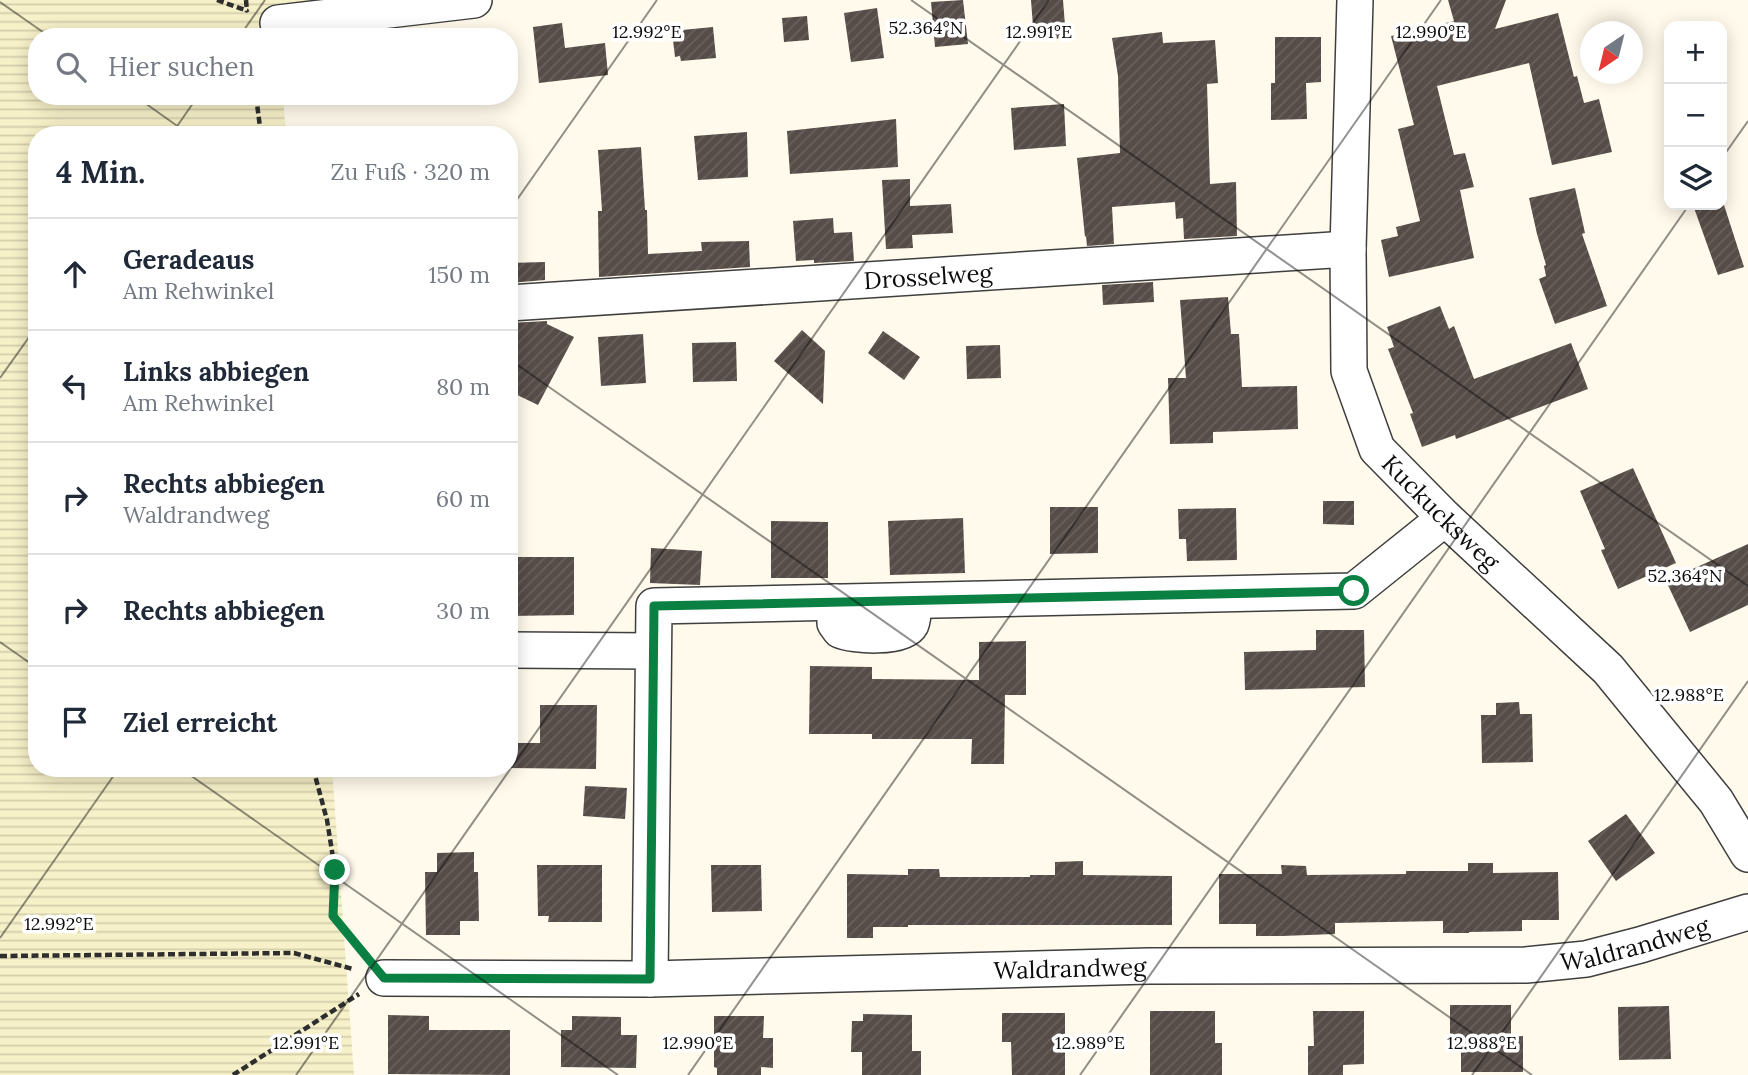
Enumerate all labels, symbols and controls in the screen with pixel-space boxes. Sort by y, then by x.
text: 52.364°N [889,16,963,39]
text: 12.992°E [612,20,682,43]
text: 12.991°E [1006,20,1072,43]
text: 12.990°E [1395,20,1467,43]
north arrow [1580,21,1643,84]
map controls [1664,21,1727,210]
button: + [1664,21,1727,84]
search box [28,28,518,105]
icon: search [52,48,90,86]
text: Hier suchen [108,50,254,83]
button: − [1664,84,1727,147]
button: layers [1664,147,1727,210]
text: 4 Min. [56,153,145,191]
text: Zu Fuß · 320 m [331,157,490,186]
text: Geradeaus [123,243,254,276]
icon: ahead [56,255,94,293]
street label: Drosselweg [863,256,994,296]
text: 150 m [428,260,490,289]
text: Am Rehwinkel [123,276,274,305]
text: Links abbiegen [123,355,309,388]
icon: left [56,367,94,405]
text: 80 m [436,372,490,401]
text: Am Rehwinkel [123,388,274,417]
street label: Kuckucksweg [1376,448,1507,577]
text: Rechts abbiegen [123,467,325,500]
icon: right [56,479,94,517]
text: 60 m [436,484,490,513]
text: Waldrandweg [123,500,269,529]
text: 52.364°N [1648,564,1722,587]
route start [1338,575,1369,606]
icon: right [56,591,94,629]
text: Rechts abbiegen [123,594,325,627]
text: 30 m [436,596,490,625]
text: 12.988°E [1654,683,1724,706]
icon: arrive [56,703,94,741]
text: Ziel erreicht [123,706,277,739]
route end [319,854,350,885]
street label: Waldrandweg [1559,909,1713,977]
text: 12.992°E [24,912,94,935]
street label: Waldrandweg [993,951,1147,986]
text: 12.991°E [273,1031,339,1054]
text: 12.990°E [662,1031,734,1054]
text: 12.989°E [1055,1031,1125,1054]
text: 12.988°E [1447,1031,1517,1054]

